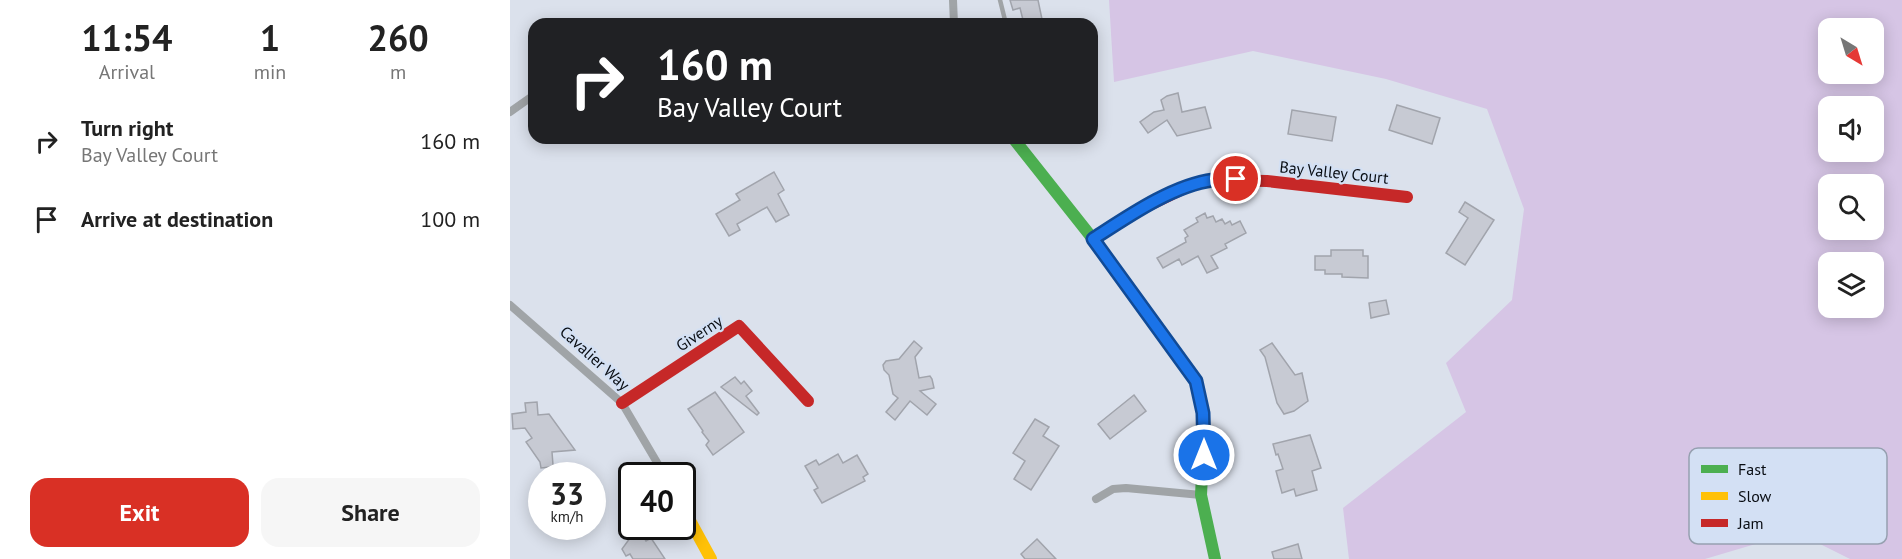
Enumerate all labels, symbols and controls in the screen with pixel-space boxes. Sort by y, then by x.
text: 11:54 [81,14,173,61]
text: 1 [260,14,280,61]
text: 260 [368,14,429,61]
north arrow [1818,18,1884,84]
map controls [1818,18,1884,318]
text: 160 m [657,37,773,92]
icon: right [558,42,636,120]
text: Arrival [99,59,155,85]
text: min [254,59,286,85]
text: m [390,59,406,85]
text: Bay Valley Court [657,90,842,124]
button: sound [1818,96,1884,162]
text: Turn right [81,114,173,142]
icon: right [30,125,63,158]
text: 160 m [420,127,480,155]
text: Bay Valley Court [81,142,218,168]
pin [1210,153,1261,204]
street label: Bay Valley Court [1278,156,1390,188]
icon: arrive [1219,162,1252,195]
button: search [1818,174,1884,240]
icon: arrive [30,203,63,236]
text: Arrive at destination [81,205,273,233]
text: 100 m [420,205,480,233]
button: layers [1818,252,1884,318]
street label: Giverny [672,310,726,355]
street label: Cavalier Way [556,321,634,395]
position arrow [1172,423,1236,487]
legend [1689,448,1887,544]
text: Fast [1738,459,1767,479]
speed limit sign: 40 [618,462,696,540]
text: 33 [550,474,584,513]
button: Exit [30,478,249,547]
button: Share [261,478,480,547]
text: Slow [1738,486,1772,506]
text: km/h [551,507,583,526]
text: Jam [1737,513,1764,533]

